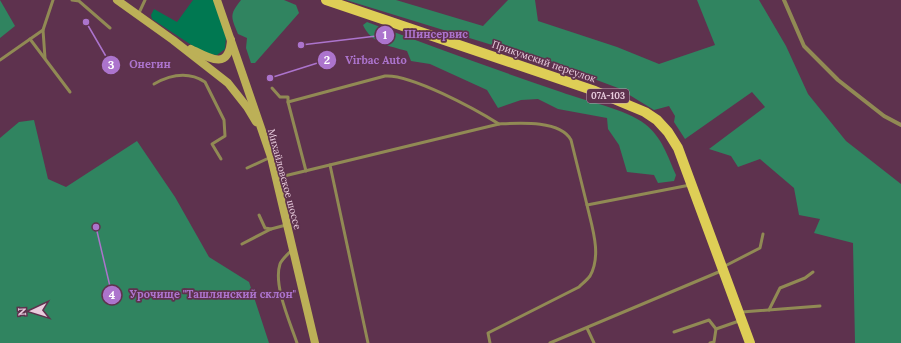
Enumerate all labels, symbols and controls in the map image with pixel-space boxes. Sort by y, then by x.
callout: Шинсервис [375,23,476,46]
text: 1 [383,27,388,42]
text: Шинсервис [404,27,468,41]
street label: Прикумский переулок [490,38,598,86]
callout: Virbac Auto [317,49,415,72]
text: 2 [324,52,330,67]
callout: Онегин [101,53,179,76]
text: Virbac Auto [345,53,407,67]
text: 3 [108,57,115,72]
text: Онегин [129,57,171,71]
road number: 07А-103 [587,89,629,103]
street label: Михайловское шоссе [265,127,304,231]
callout: Урочище "Ташлянский склон" [102,283,304,306]
text: 4 [109,287,116,302]
text: Урочище "Ташлянский склон" [130,287,297,301]
north arrow [12,291,52,331]
text: N [15,306,29,316]

